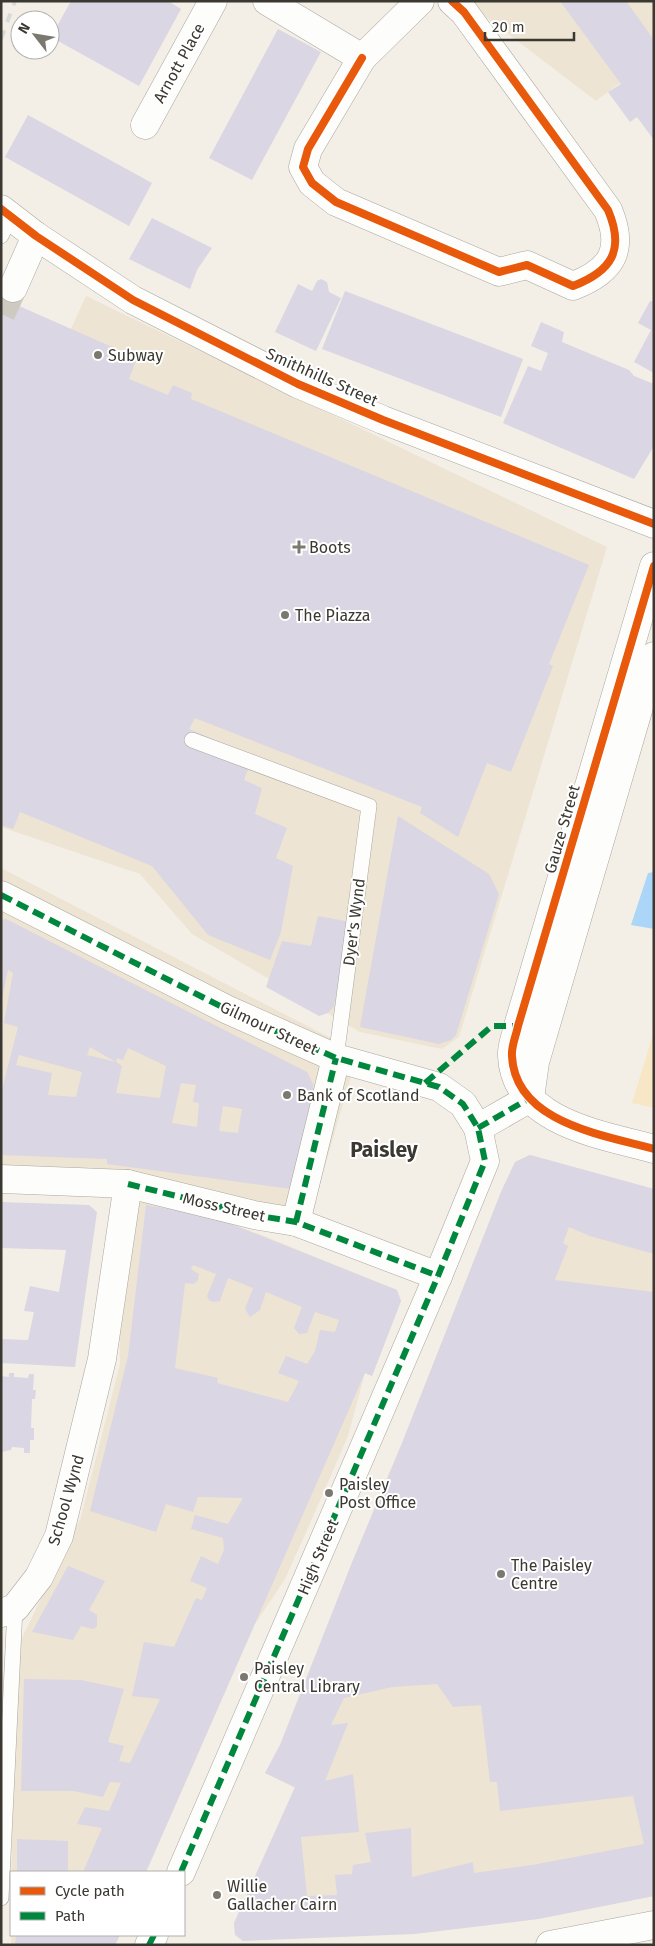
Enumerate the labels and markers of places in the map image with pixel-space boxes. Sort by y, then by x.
place label: Subway [108,346,163,365]
marker: Subway [92,349,104,361]
place label: Boots [309,538,351,557]
marker: Boots [293,541,305,553]
place label: The Piazza [295,606,371,625]
marker: The Piazza [279,609,291,621]
place label: Bank of Scotland [297,1086,419,1105]
marker: Bank of Scotland [281,1089,293,1101]
place label: Paisley Post Office [339,1475,416,1512]
marker: Paisley Post Office [323,1487,335,1499]
place label: The Paisley Centre [511,1556,592,1593]
marker: The Paisley Centre [495,1568,507,1580]
place label: Paisley Central Library [254,1659,360,1696]
marker: Paisley Central Library [238,1671,250,1683]
place label: Willie Gallacher Cairn [227,1877,337,1914]
marker: Willie Gallacher Cairn [211,1889,223,1901]

